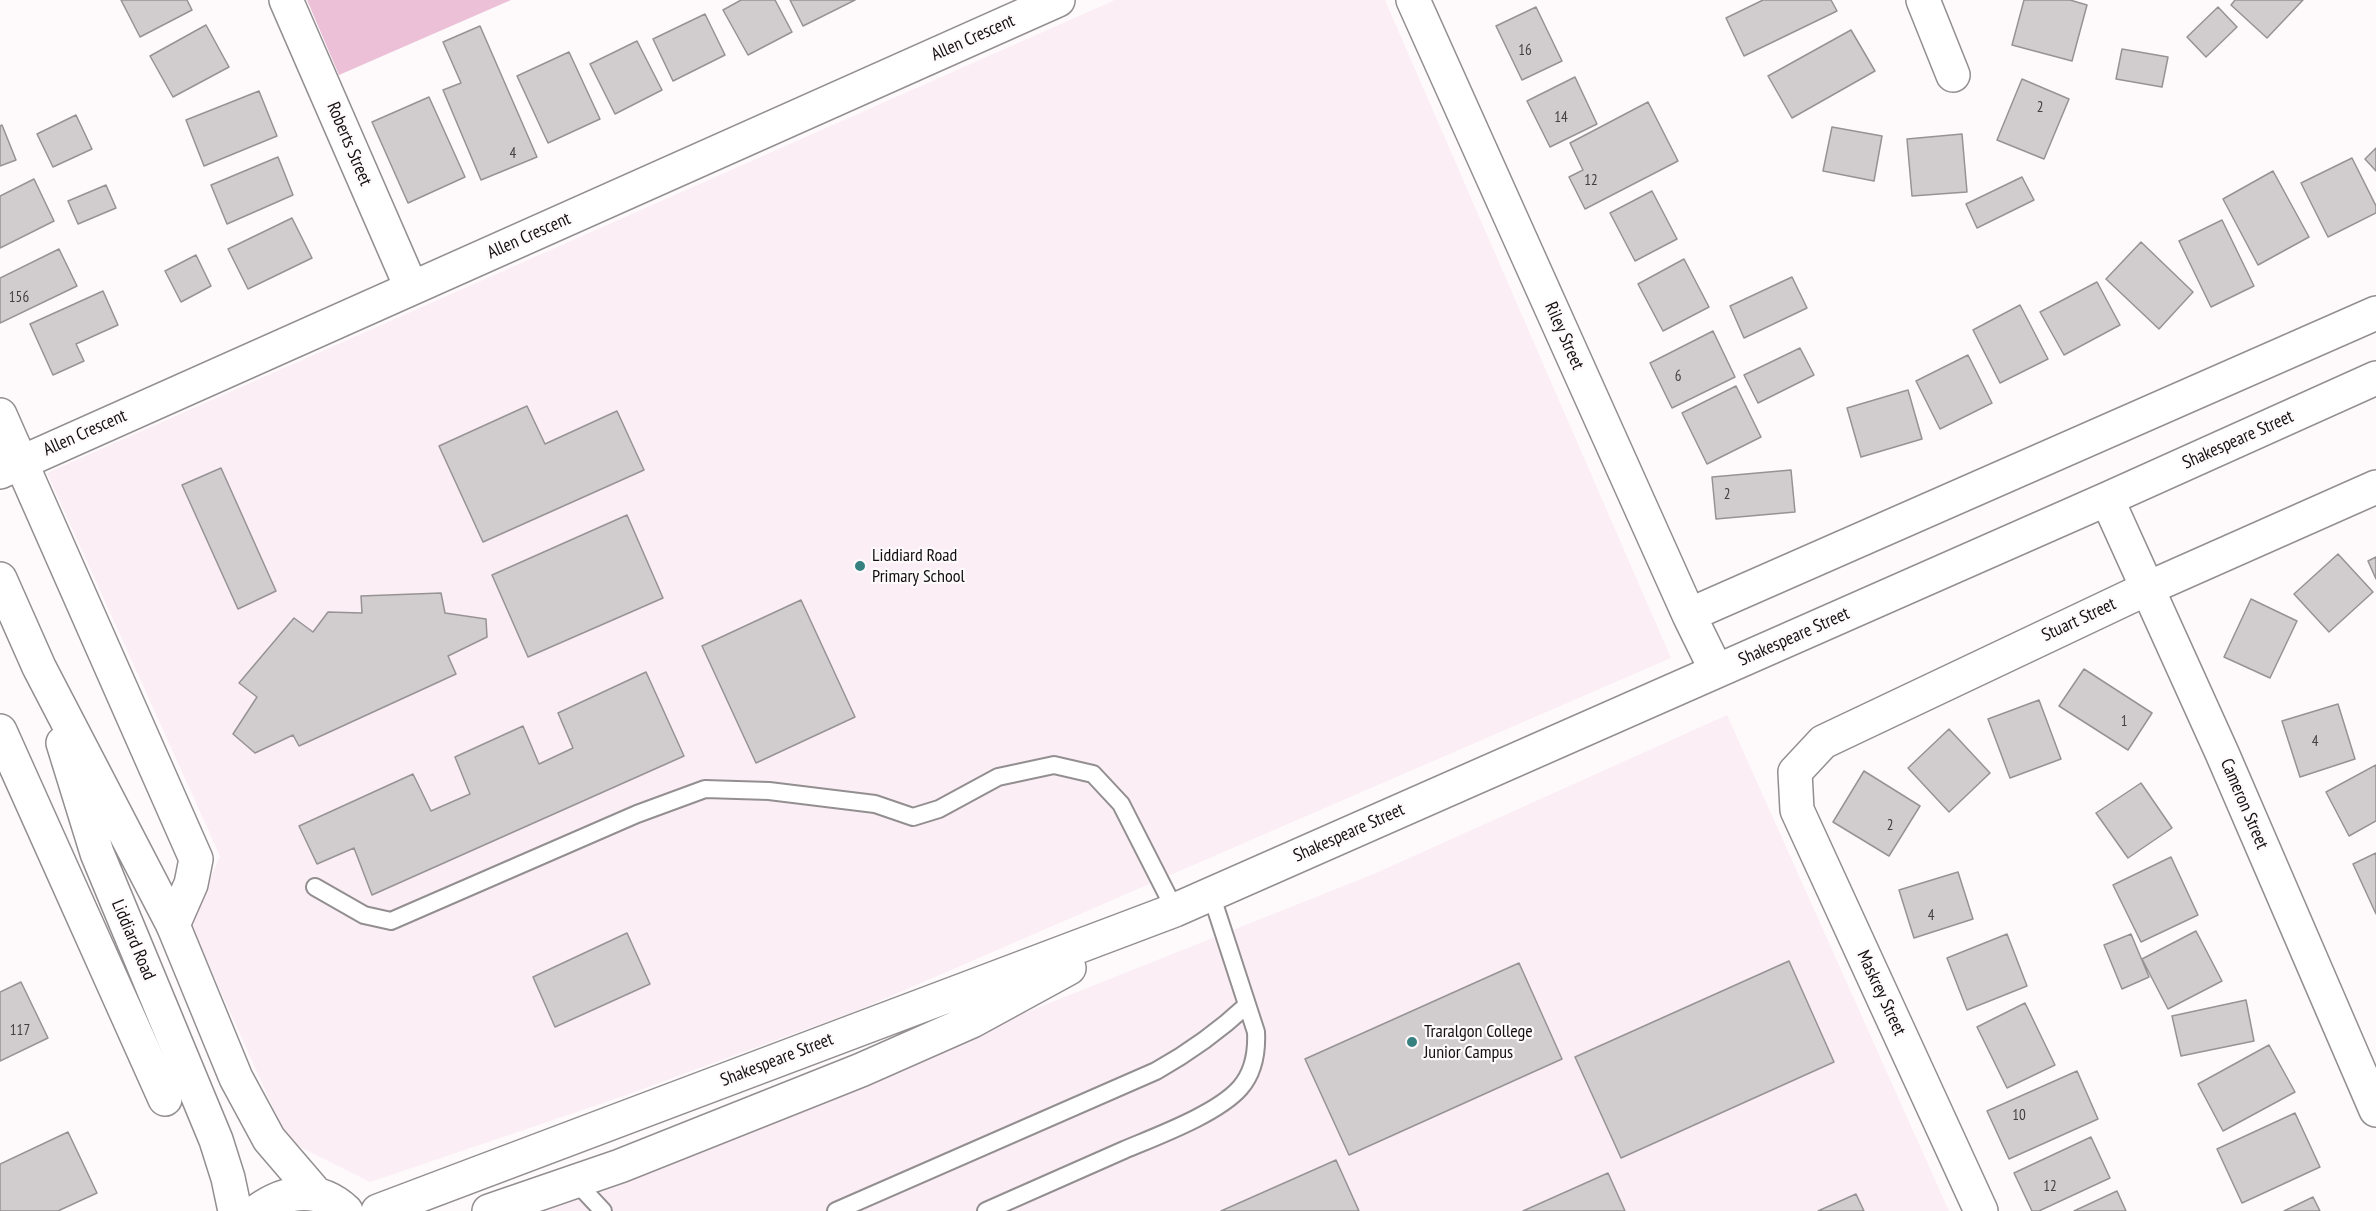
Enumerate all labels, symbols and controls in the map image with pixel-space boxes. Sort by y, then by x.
street label: Allen Crescent [928,10,1018,66]
house number: 16 [1518,42,1532,60]
street label: Roberts Street [322,99,376,189]
house number: 2 [2037,99,2043,117]
house number: 14 [1554,109,1568,127]
house number: 4 [510,145,516,163]
house number: 12 [1584,172,1598,190]
street label: Allen Crescent [484,208,574,264]
house number: 156 [9,289,29,307]
street label: Riley Street [1540,299,1588,373]
house number: 6 [1675,368,1681,386]
street label: Allen Crescent [40,405,130,461]
street label: Shakespeare Street [2179,406,2297,474]
house number: 2 [1724,486,1730,504]
place label: Liddiard Road Primary School [872,545,965,588]
marker: Liddiard Road Primary School [853,559,867,573]
street label: Stuart Street [2039,594,2119,646]
street label: Shakespeare Street [1735,603,1853,671]
house number: 1 [2121,713,2127,731]
house number: 4 [2312,733,2318,751]
street label: Cameron Street [2215,756,2273,852]
street label: Shakespeare Street [1290,799,1408,867]
house number: 2 [1887,817,1893,835]
street label: Liddiard Road [106,897,160,983]
house number: 4 [1928,907,1934,925]
street label: Maskrey Street [1852,947,1910,1039]
place label: Traralgon College Junior Campus [1424,1021,1533,1064]
house number: 117 [10,1022,30,1040]
street label: Shakespeare Street [718,1029,836,1091]
marker: Traralgon College Junior Campus [1405,1035,1419,1049]
house number: 10 [2012,1107,2026,1125]
house number: 12 [2043,1178,2057,1196]

